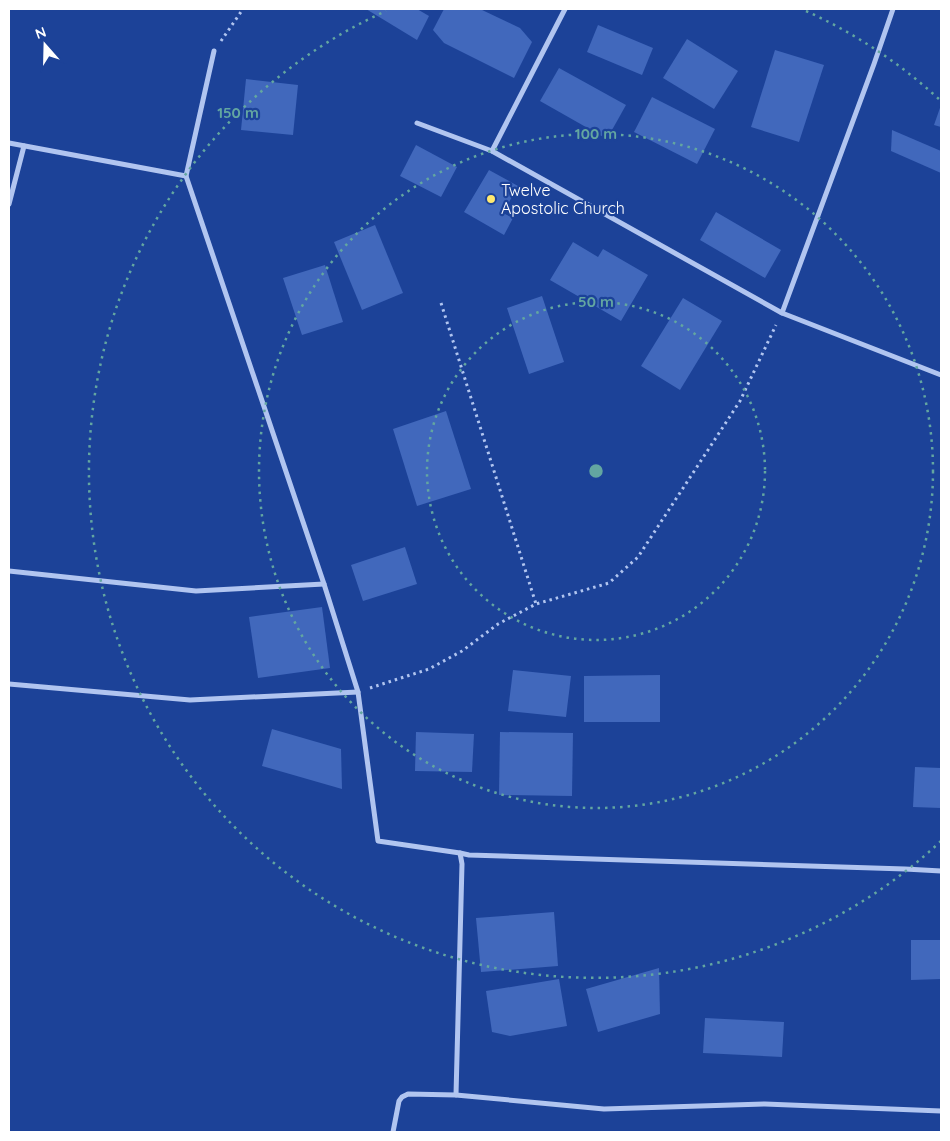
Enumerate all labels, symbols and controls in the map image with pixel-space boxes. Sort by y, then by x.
north arrow [20,20,70,70]
text: N [33,23,48,43]
text: 150 m [217,103,259,122]
text: 100 m [575,124,617,143]
place label: Twelve Apostolic Church [501,180,625,218]
marker: Twelve Apostolic Church [485,193,497,205]
text: 50 m [578,292,614,311]
centre of rings [587,462,605,480]

